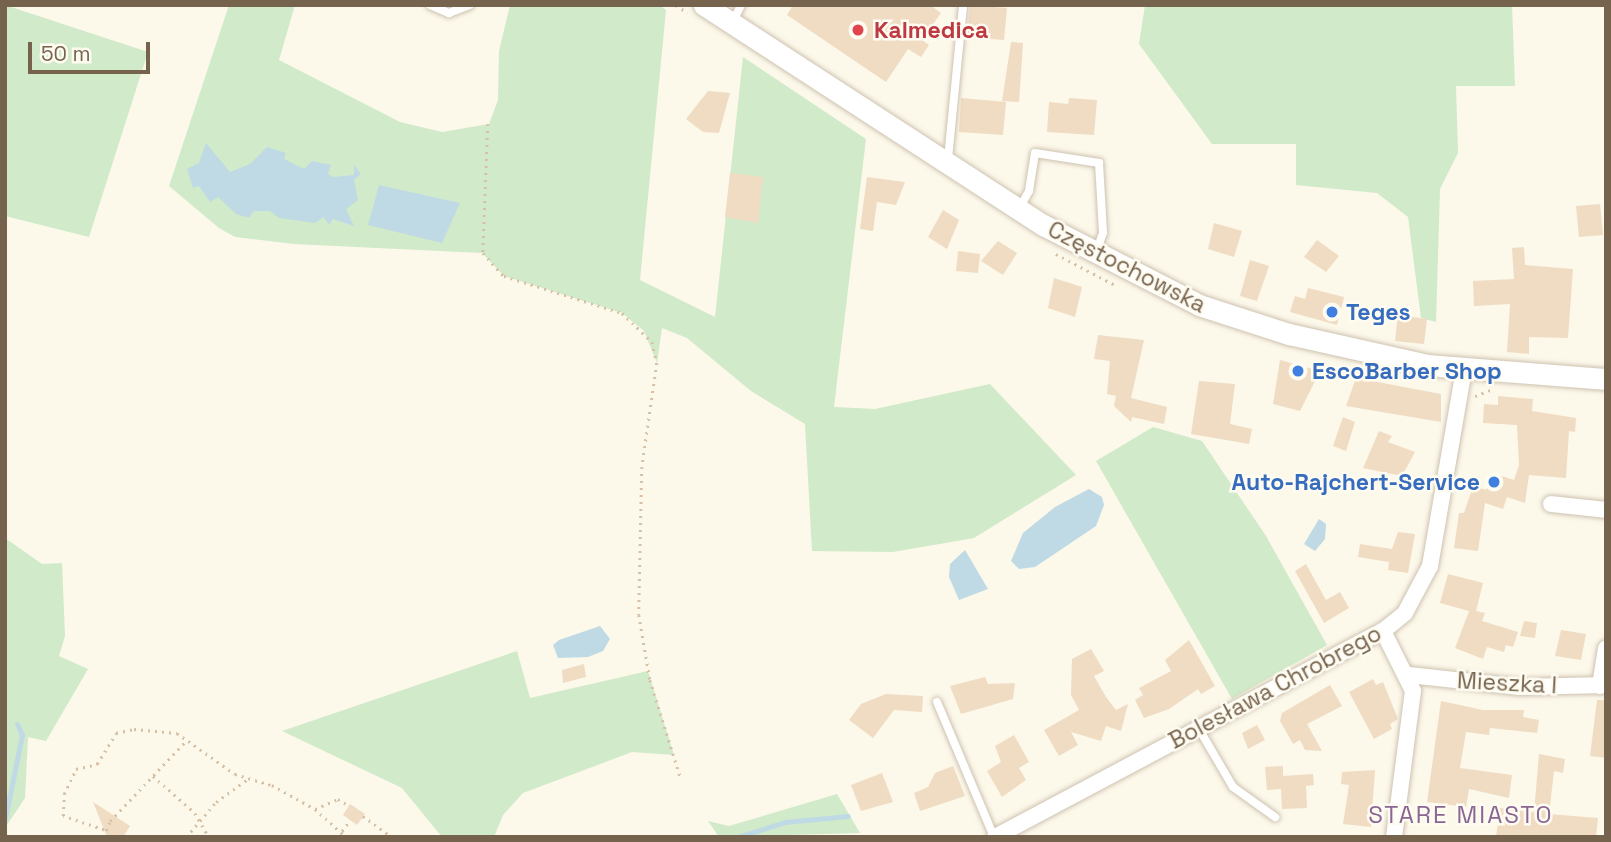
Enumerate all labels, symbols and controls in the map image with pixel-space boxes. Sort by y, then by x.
place label: Kalmedica [874,16,988,44]
marker: Kalmedica [848,20,868,40]
scale bar [32,28,154,72]
text: 50 m [41,40,91,67]
street label: Częstochowska [1043,215,1211,319]
place label: Teges [1346,298,1411,326]
marker: Teges [1324,304,1340,320]
place label: EscoBarber Shop [1312,357,1502,385]
marker: EscoBarber Shop [1290,363,1306,379]
place label: Auto-Rajchert-Service [1231,468,1480,496]
marker: Auto-Rajchert-Service [1486,474,1502,490]
street label: Bolesława Chrobrego [1164,619,1386,755]
street label: Mieszka I [1456,667,1558,699]
district label: STARE MIASTO [1370,801,1552,829]

